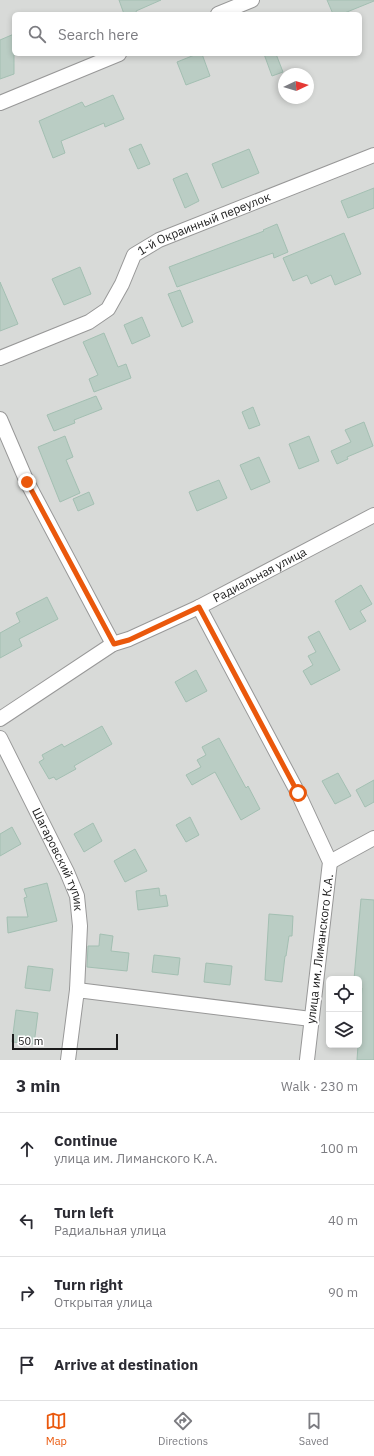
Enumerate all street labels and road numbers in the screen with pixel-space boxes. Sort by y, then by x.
street label: 1-й Окраинный переулок [134,189,273,258]
street label: Радиальная улица [210,544,309,605]
street label: Шагаровский тупик [29,805,86,912]
street label: улица им. Лиманского К.А. [303,873,336,1025]

